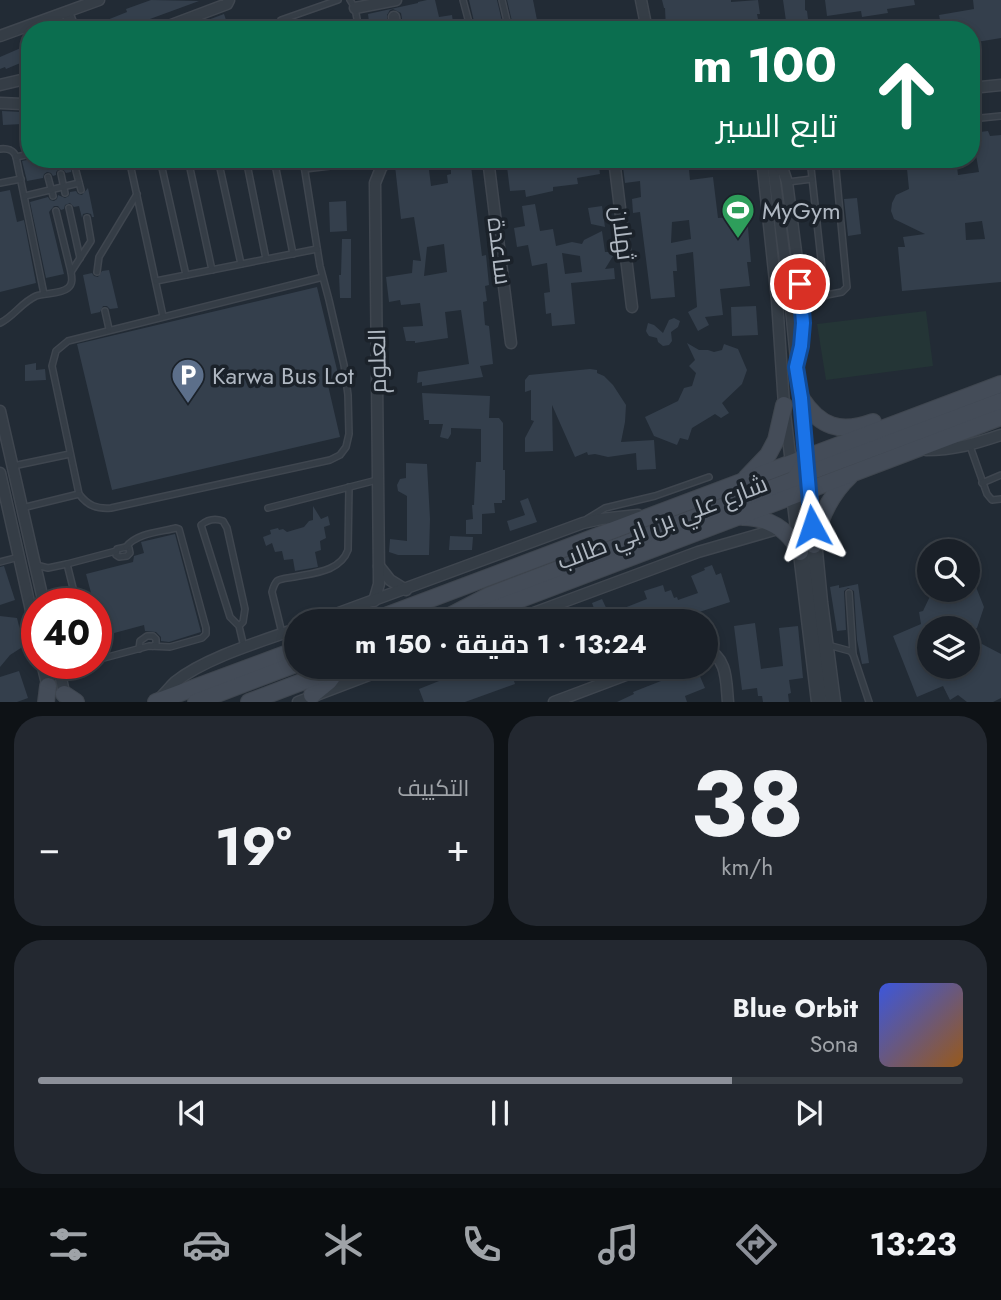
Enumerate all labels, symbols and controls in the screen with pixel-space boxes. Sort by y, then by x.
text: 100 m [692,30,837,100]
icon: ahead [861,49,952,140]
text: تابع السير [717,103,837,149]
sports icon: MyGym [719,191,757,240]
place label: MyGym [762,193,841,228]
street label: ثهلان [602,204,644,263]
street label: ساعدة [478,215,522,287]
pin [770,254,830,314]
icon: arrive [781,265,819,303]
street label: العلوم [359,328,395,394]
parking icon: Karwa Bus Lot [169,356,207,405]
place label: Karwa Bus Lot [212,358,354,393]
street label: شارع علي بن ابي طالب [552,466,773,580]
position arrow [775,489,849,563]
map controls [917,539,980,679]
button: search [917,539,980,602]
speed limit sign: 40 [21,588,112,679]
button: layers [917,616,980,679]
text: 13:24 · 1 دقيقة · 150 m [355,625,647,663]
text: 38 [690,739,804,870]
text: التكييف [397,771,470,805]
text: 19° [215,809,292,885]
text: − [38,820,60,875]
text: + [446,820,470,875]
text: km/h [721,850,773,884]
text: Blue Orbit [733,989,858,1027]
text: Sona [810,1027,858,1061]
icon: previous [173,1094,211,1132]
icon: pause [481,1094,519,1132]
icon: next [790,1094,828,1132]
icon: filters [44,1220,93,1269]
icon: car [182,1220,231,1269]
icon: climate [319,1220,368,1269]
icon: phone [457,1220,506,1269]
icon: music [594,1220,643,1269]
icon: directions [732,1220,781,1269]
text: 13:23 [869,1221,957,1267]

